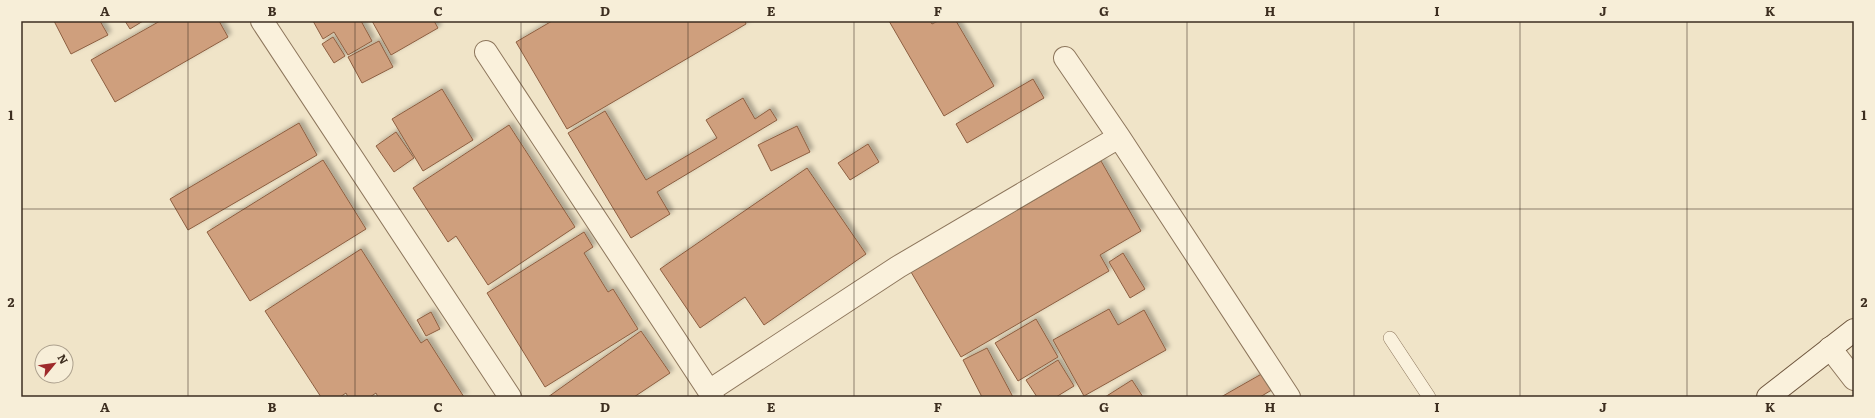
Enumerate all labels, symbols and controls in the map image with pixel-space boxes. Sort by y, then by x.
text: A [100,1,110,20]
text: B [268,1,277,20]
text: C [433,1,443,20]
text: D [600,1,610,20]
text: E [767,1,776,20]
text: F [934,1,942,20]
text: G [1099,1,1109,20]
text: H [1265,1,1276,20]
text: I [1434,1,1440,20]
text: J [1599,1,1607,20]
text: K [1765,1,1776,20]
text: 1 [8,105,14,124]
text: 1 [1861,105,1867,124]
text: 2 [8,292,15,311]
text: 2 [1861,292,1868,311]
north arrow [34,344,74,384]
text: N [54,351,73,367]
text: A [100,397,110,416]
text: B [268,397,277,416]
text: C [433,397,443,416]
text: D [600,397,610,416]
text: E [767,397,776,416]
text: F [934,397,942,416]
text: G [1099,397,1109,416]
text: H [1265,397,1276,416]
text: I [1434,397,1440,416]
text: J [1599,397,1607,416]
text: K [1765,397,1776,416]

